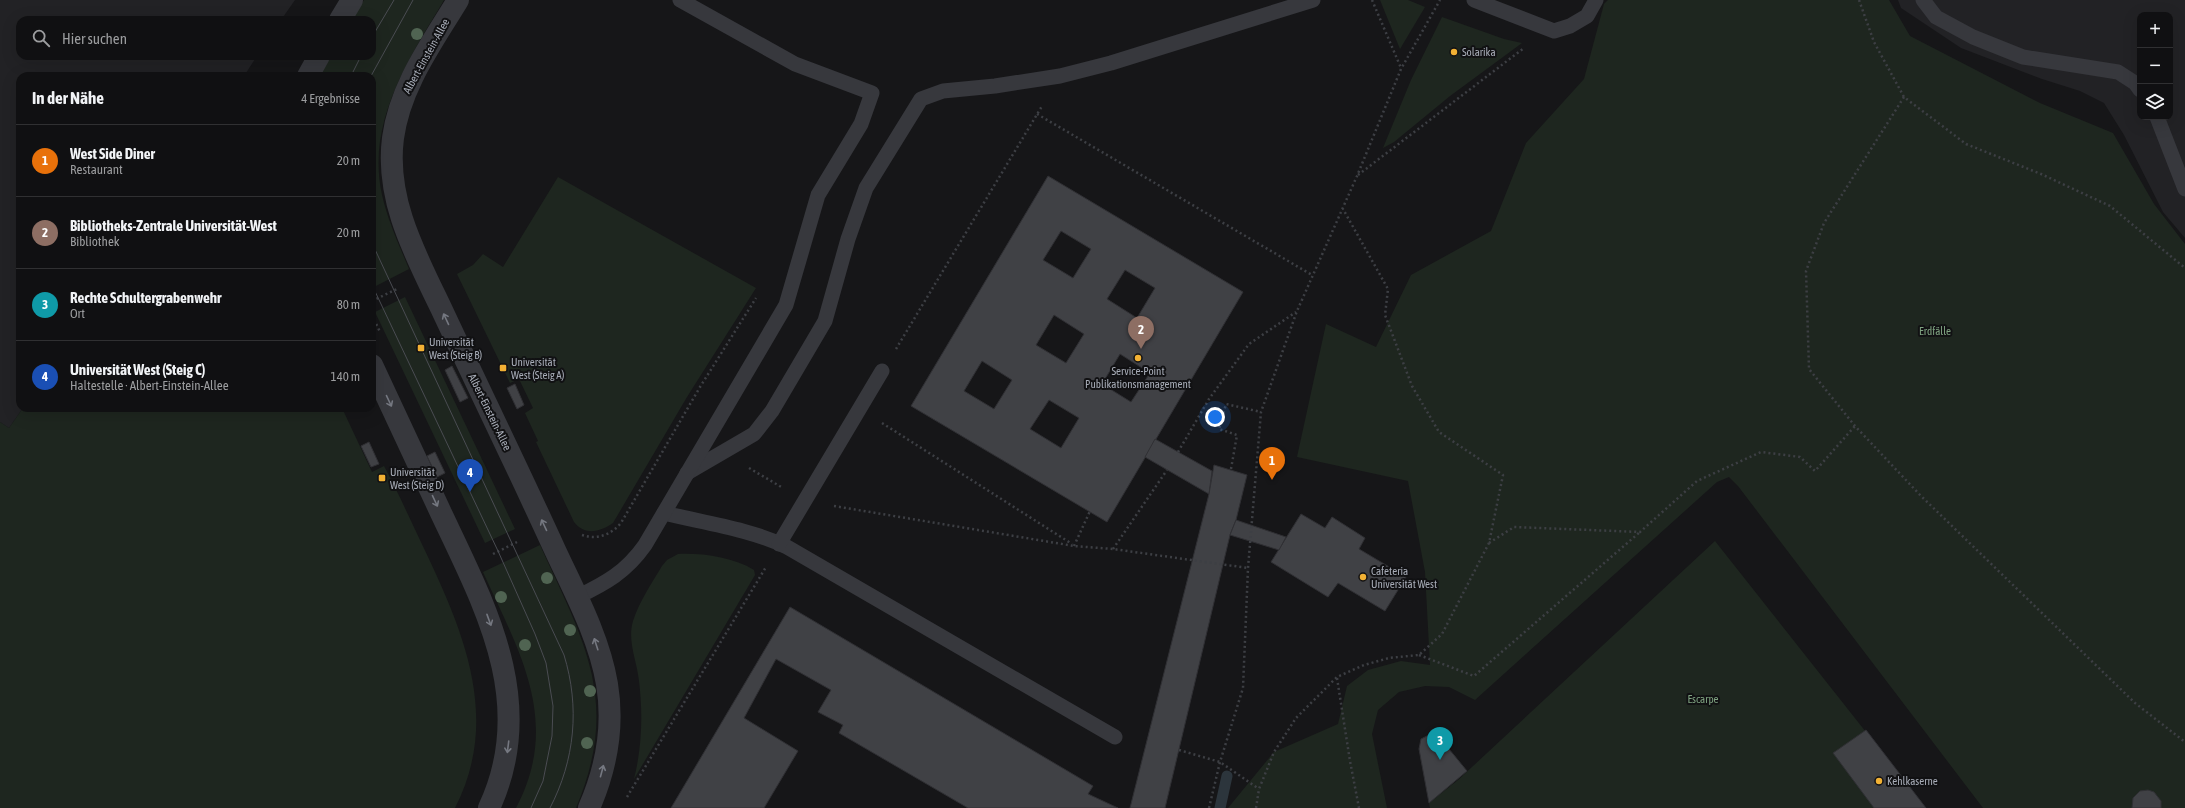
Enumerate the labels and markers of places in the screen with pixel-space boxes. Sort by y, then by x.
place label: Solarika [1462,46,1496,58]
marker: Solarika [1449,47,1459,57]
pin: 2 [1128,316,1154,349]
place label: Universität West (Steig B) [429,336,482,361]
marker: Universität West (Steig B) [416,343,426,353]
marker: Service-Point Publikationsmanagement [1133,353,1143,363]
place label: Universität West (Steig A) [511,356,565,381]
marker: Universität West (Steig A) [498,363,508,373]
place label: Service-Point Publikationsmanagement [1085,365,1191,390]
pin: 1 [1259,447,1285,480]
pin: 4 [457,459,483,492]
place label: Universität West (Steig D) [390,466,444,491]
marker: Universität West (Steig D) [377,473,387,483]
place label: Cafeteria Universität West [1371,565,1437,590]
marker: Cafeteria Universität West [1358,572,1368,582]
pin: 3 [1427,727,1453,760]
place label: Kehlkaserne [1887,775,1938,787]
marker: Kehlkaserne [1874,776,1884,786]

